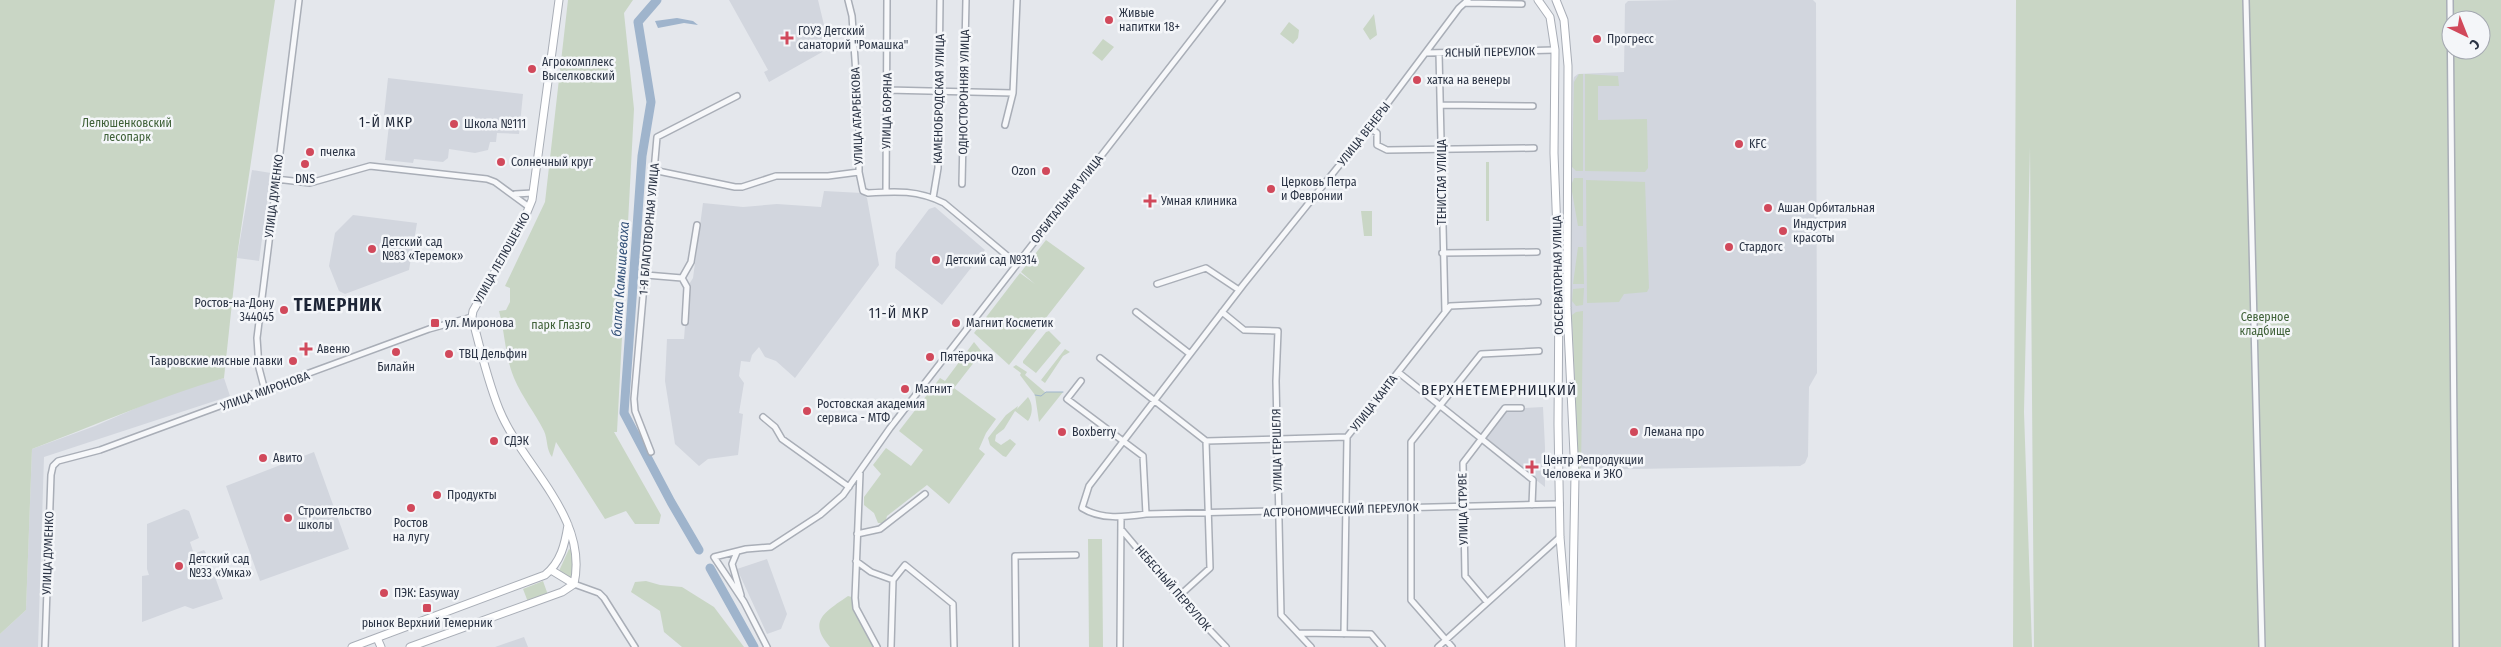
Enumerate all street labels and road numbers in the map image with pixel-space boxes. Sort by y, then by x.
street label: ОДНОСТОРОННЯЯ УЛИЦА [956,29,972,155]
street label: КАМЕНОБРОДСКАЯ УЛИЦА [931,33,947,164]
street label: ЯСНЫЙ ПЕРЕУЛОК [1445,43,1536,60]
street label: УЛИЦА АТАРБЕКОВА [848,66,866,166]
street label: УЛИЦА БОРЯНА [879,72,895,150]
street label: УЛИЦА ВЕНЕРЫ [1334,100,1393,169]
street label: ТЕНИСТАЯ УЛИЦА [1435,138,1449,225]
street label: ОРБИТАЛЬНАЯ УЛИЦА [1028,151,1106,246]
street label: УЛИЦА ДУМЕНКО [262,154,286,239]
street label: 1-Я БЛАГОТВОРНАЯ УЛИЦА [636,162,662,295]
street label: УЛИЦА ЛЕЛЮШЕНКО [471,210,533,307]
street label: ОБСЕРВАТОРНАЯ УЛИЦА [1550,214,1566,335]
street label: УЛИЦА МИРОНОВА [218,368,312,414]
street label: УЛИЦА КАНТА [1347,372,1401,435]
street label: УЛИЦА ГЕРШЕЛЯ [1269,408,1285,493]
street label: УЛИЦА СТРУВЕ [1455,473,1471,546]
street label: АСТРОНОМИЧЕСКИЙ ПЕРЕУЛОК [1263,499,1419,520]
street label: УЛИЦА ДУМЕНКО [40,511,56,596]
street label: НЕБЕСНЫЙ ПЕРЕУЛОК [1132,542,1215,634]

